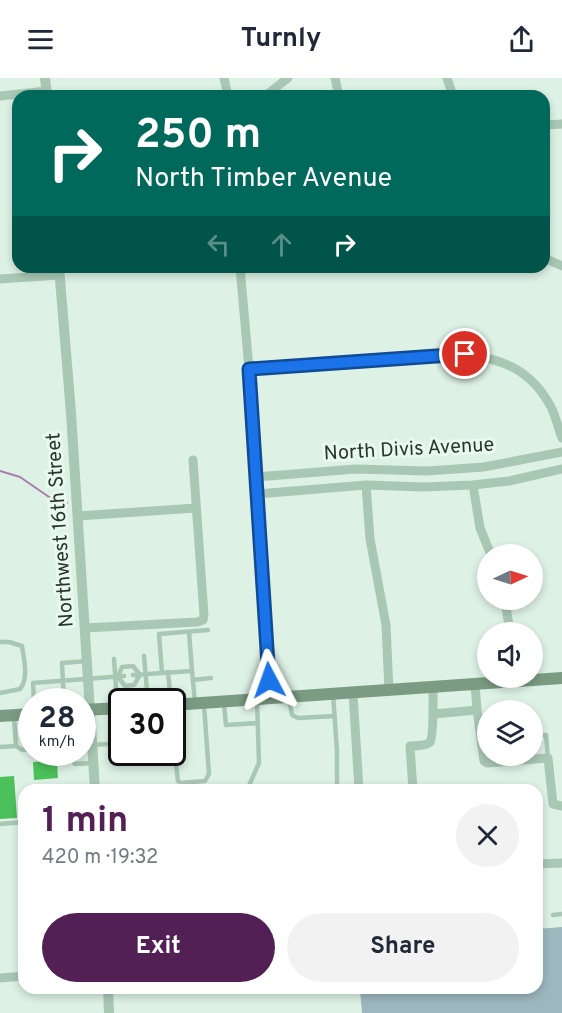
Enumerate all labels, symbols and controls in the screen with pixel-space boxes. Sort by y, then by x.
text: Turnly [241,22,321,56]
icon: menu [24,23,57,56]
icon: share [505,23,538,56]
text: 250 m [135,110,261,163]
icon: right [36,114,114,192]
text: North Timber Avenue [135,162,392,196]
icon: left [202,228,235,261]
icon: ahead [265,228,298,261]
icon: right [328,228,361,261]
pin [439,328,490,379]
icon: arrive [448,337,481,370]
street label: Northwest 16th Street [41,432,81,628]
street label: North Divis Avenue [323,433,495,467]
north arrow [477,544,543,610]
map controls [477,544,543,766]
button: sound [477,622,543,688]
position arrow [237,648,301,712]
speed limit sign: 30 [108,688,186,766]
button: layers [477,700,543,766]
text: 28 [38,701,76,738]
text: km/h [39,733,75,752]
text: 1 min [42,799,128,845]
button: close [456,804,519,867]
text: 420 m · 19:32 [42,845,158,871]
button: Exit [42,913,275,982]
button: Share [287,913,519,982]

